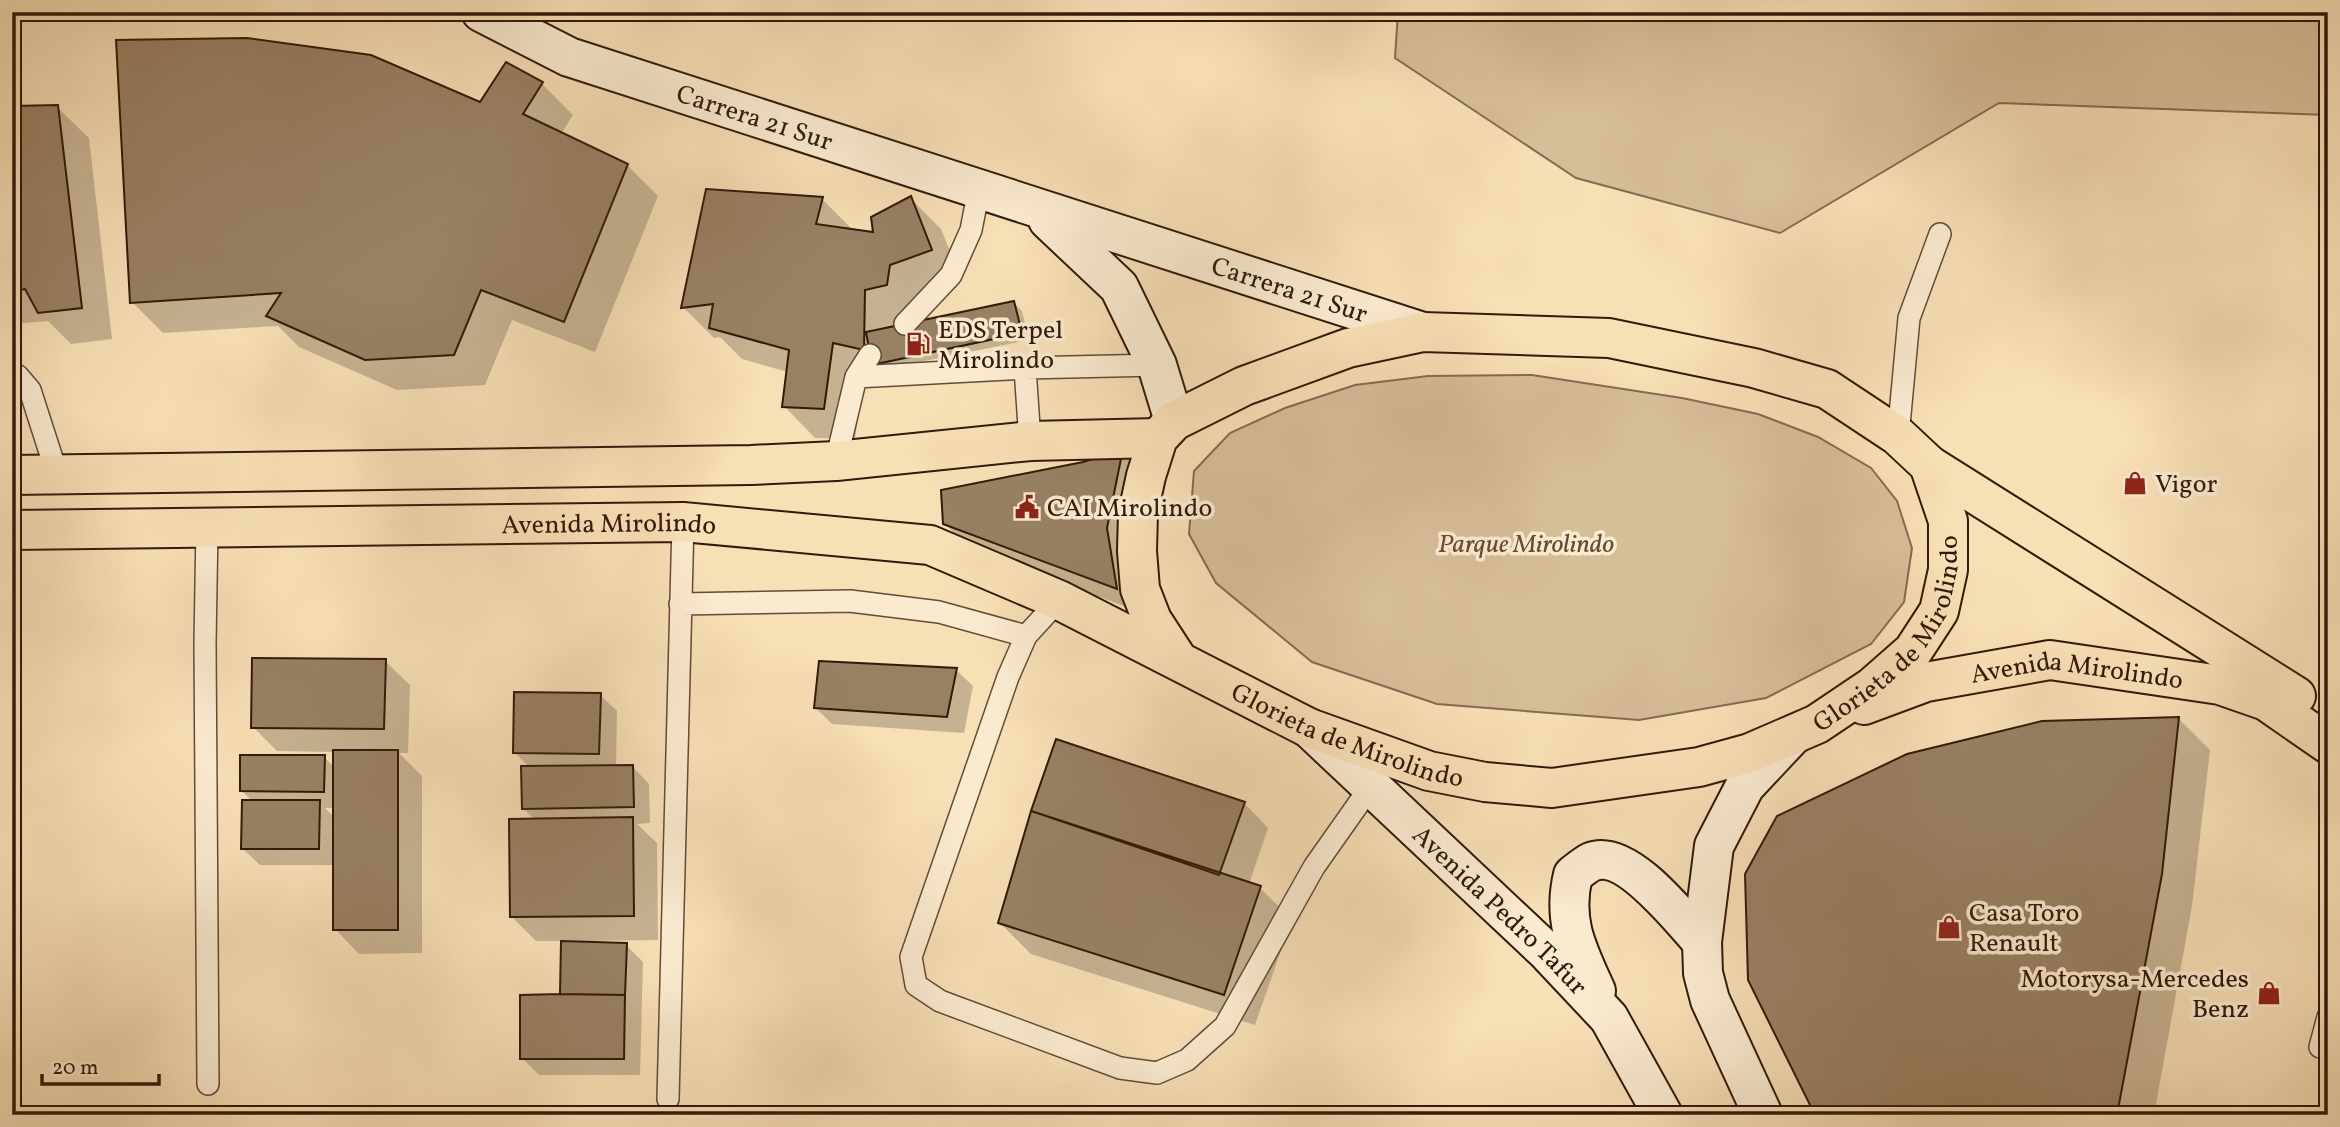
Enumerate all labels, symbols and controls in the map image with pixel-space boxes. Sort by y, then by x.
street label: Carrera 21 Sur [671,77,837,161]
street label: Carrera 21 Sur [1206,249,1372,333]
place label: EDS Terpel Mirolindo [938,313,1063,379]
fuel station icon: EDS Terpel Mirolindo [904,330,932,358]
place label: Vigor [2155,467,2217,503]
shop icon: Vigor [2121,469,2149,497]
place label: CAI Mirolindo [1047,491,1212,527]
public building icon: CAI Mirolindo [1013,493,1041,521]
street label: Avenida Mirolindo [501,506,718,545]
park label: Parque Mirolindo [1438,527,1614,563]
street label: Glorieta de Mirolindo [1806,535,1969,742]
street label: Avenida Mirolindo [1968,644,2185,699]
street label: Glorieta de Mirolindo [1224,675,1466,797]
street label: Avenida Pedro Tafur [1404,818,1595,1004]
place label: Casa Toro Renault [1969,896,2079,962]
shop icon: Casa Toro Renault [1935,913,1963,941]
place label: Motorysa-Mercedes Benz [2020,962,2249,1028]
shop icon: Motorysa-Mercedes Benz [2255,979,2283,1007]
scale bar [42,1043,159,1087]
text: 20 m [52,1054,98,1083]

